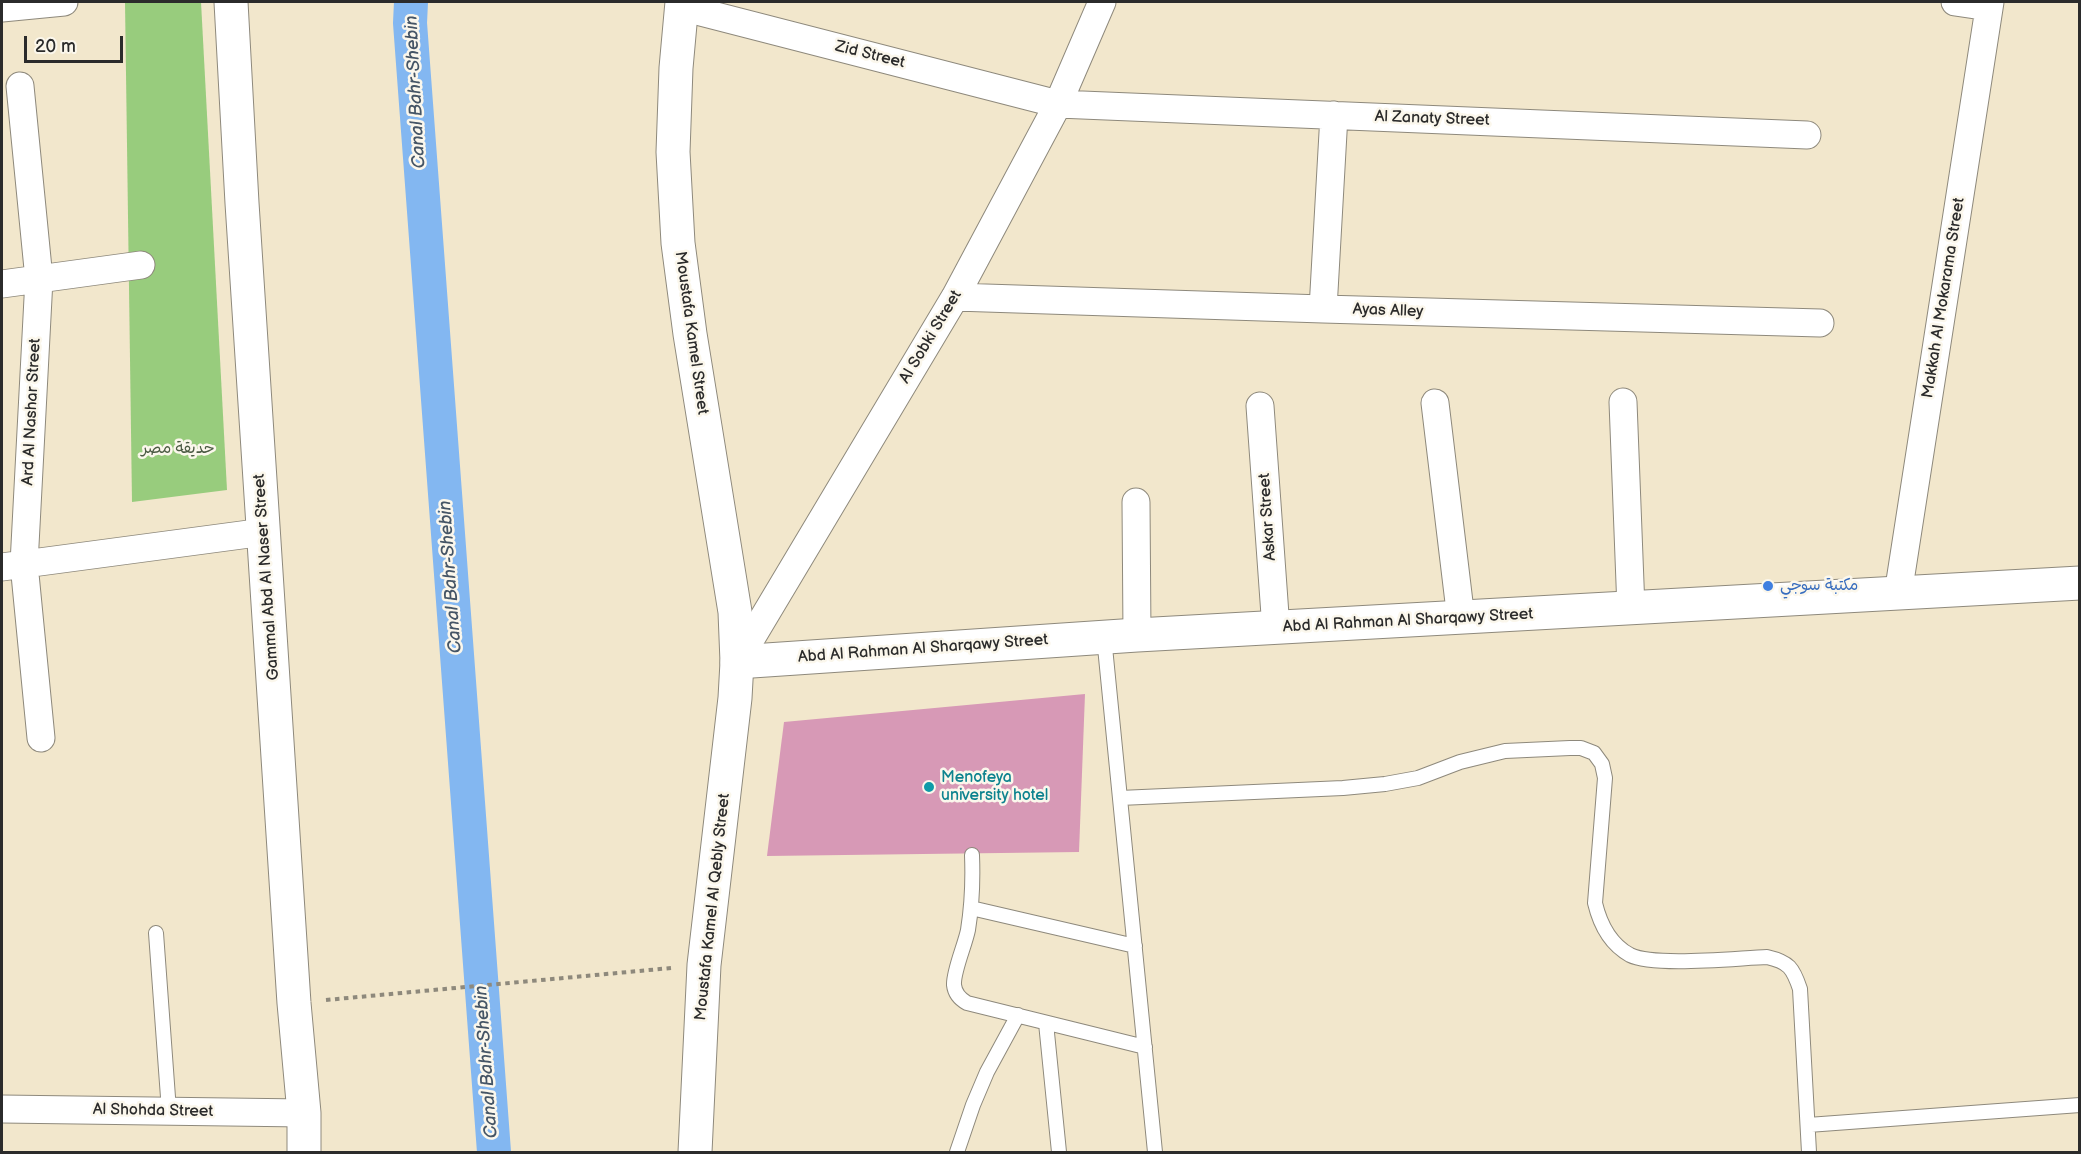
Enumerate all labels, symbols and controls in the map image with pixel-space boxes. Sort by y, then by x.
water label: Canal Bahr-Shebin [401,15,431,169]
scale bar [27,24,126,62]
text: 20 m [35,36,76,57]
street label: Zid Street [833,37,907,73]
street label: Al Zanaty Street [1374,107,1490,131]
street label: Makkah Al Mokarama Street [1919,196,1969,400]
street label: Moustafa Kamel Street [670,250,712,416]
street label: Al Sobki Street [896,287,966,387]
street label: Ayas Alley [1352,300,1424,322]
street label: Ard Al Nashar Street [19,338,45,486]
park label: حديقة مصر [141,439,215,459]
street label: Gammal Abd Al Naser Street [250,473,284,681]
street label: Askar Street [1255,473,1281,561]
water label: Canal Bahr-Shebin [435,500,467,654]
place label: مكتبة سوجي [1780,576,1858,596]
marker: مكتبة سوجي [1761,579,1775,593]
street label: Abd Al Rahman Al Sharqawy Street [1282,605,1534,637]
street label: Abd Al Rahman Al Sharqawy Street [797,631,1049,667]
place label: Menofeya university hotel [941,768,1048,806]
marker: Menofeya university hotel [922,780,936,794]
street label: Moustafa Kamel Al Qebly Street [692,793,734,1021]
water label: Canal Bahr-Shebin [471,985,503,1139]
street label: Al Shohda Street [93,1100,213,1122]

